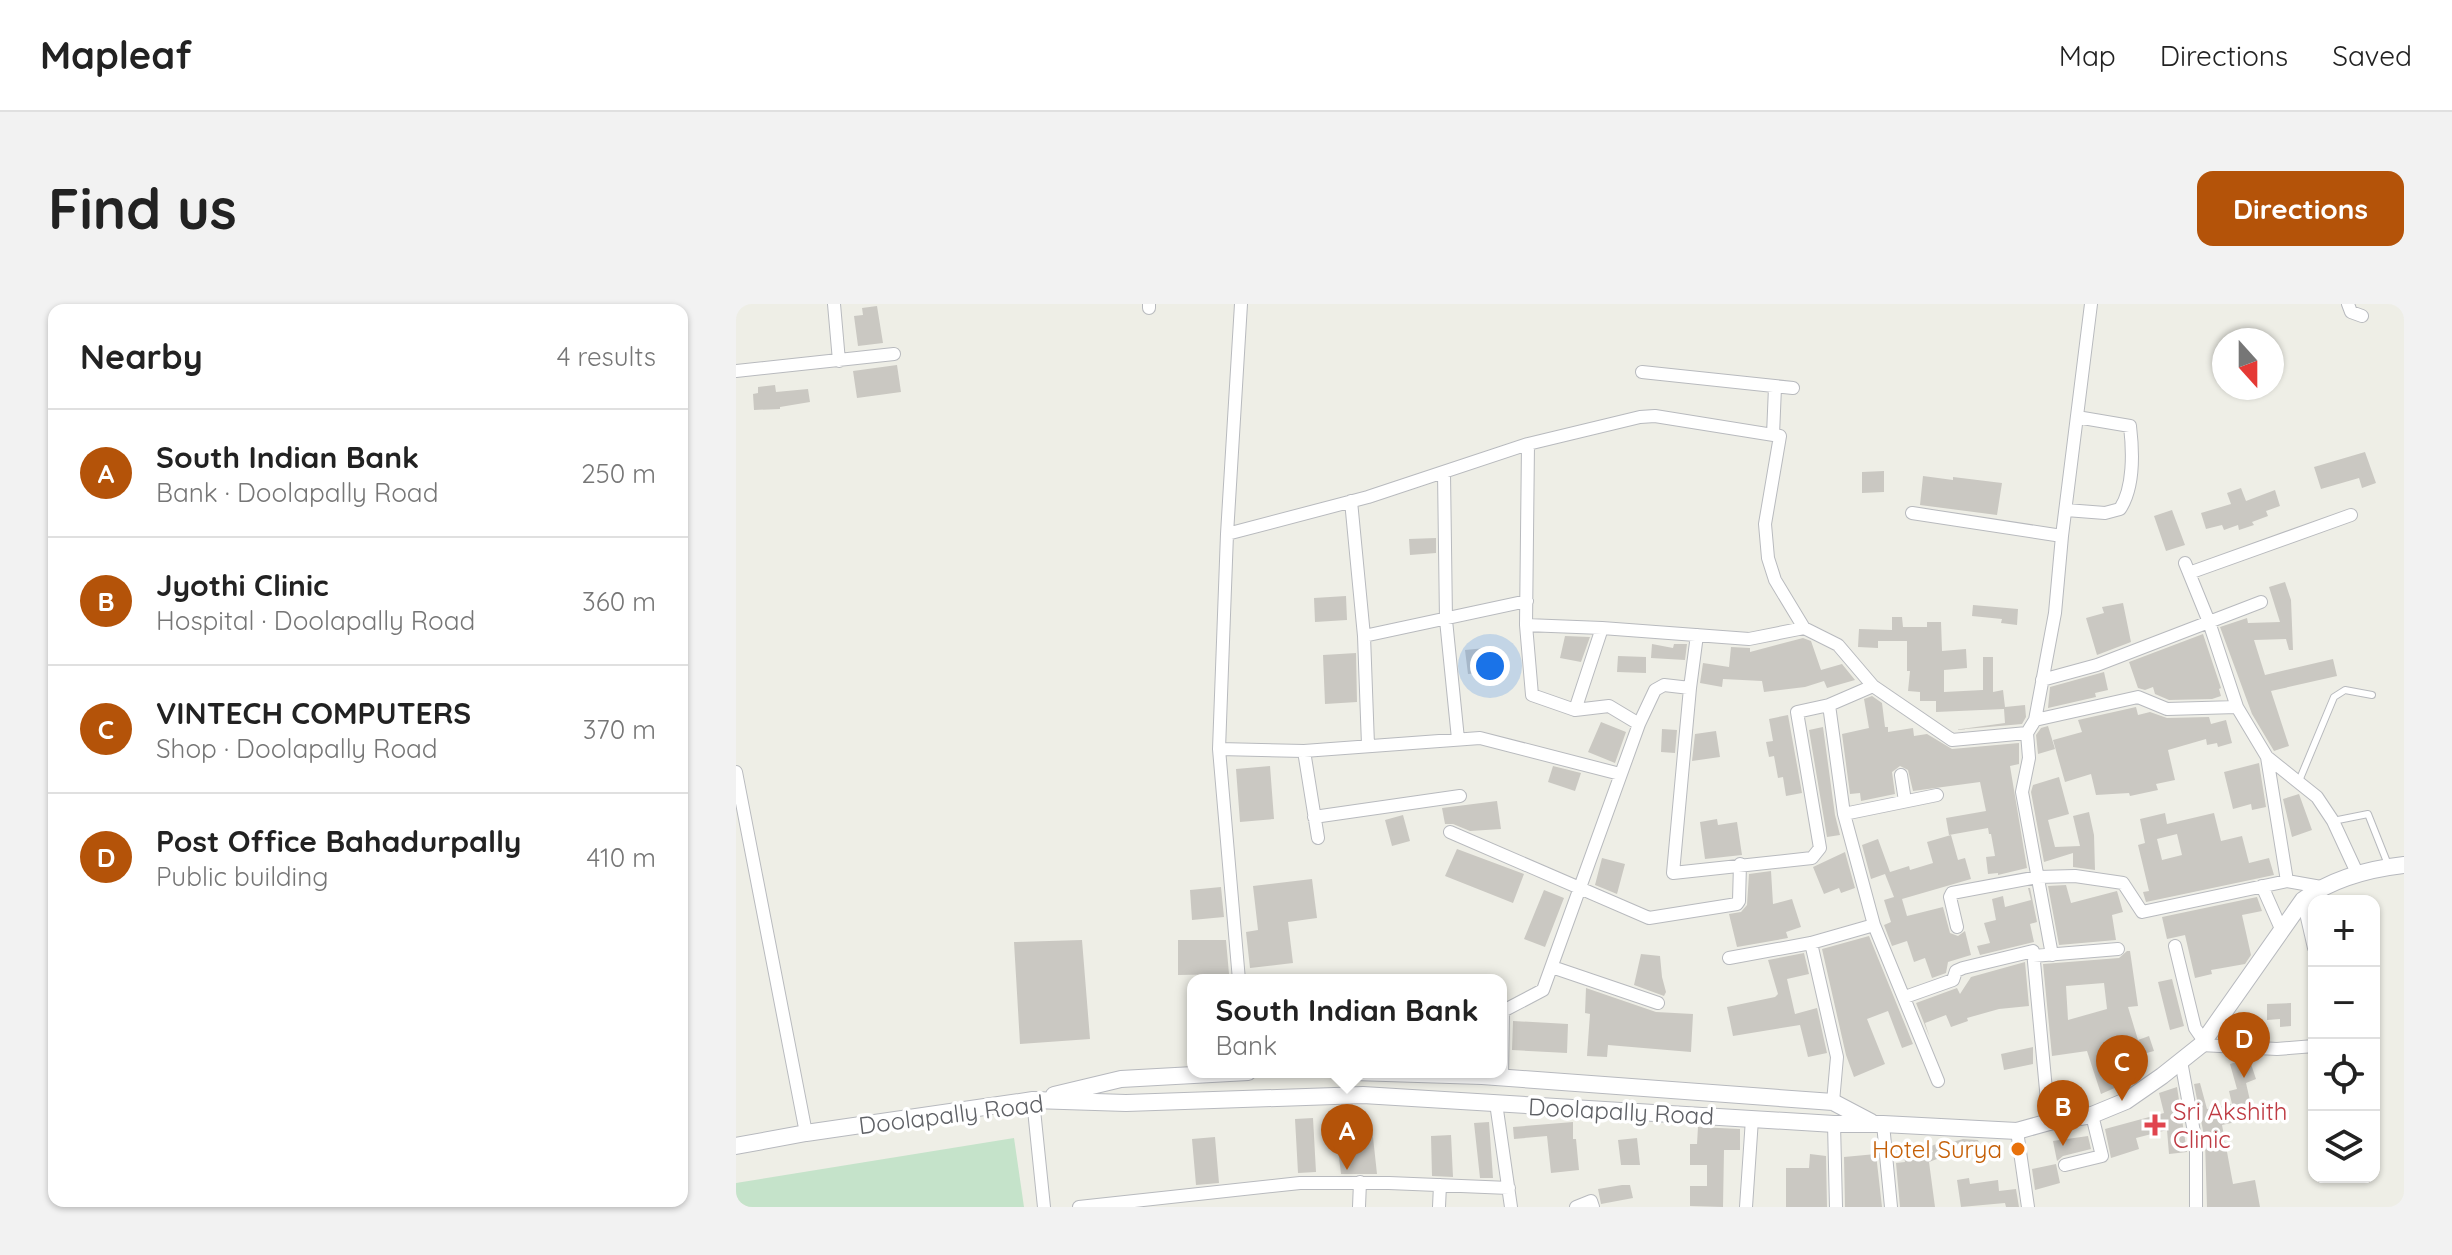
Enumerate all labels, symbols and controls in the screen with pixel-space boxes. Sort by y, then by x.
text: Mapleaf [40,31,192,79]
text: Map [2059,38,2116,73]
text: Directions [2160,38,2288,73]
text: Saved [2332,38,2412,73]
button: Directions [2197,171,2404,246]
text: Find us [48,173,237,243]
north arrow [2212,328,2284,400]
text: Nearby [80,335,203,378]
text: 4 results [557,340,656,373]
text: South Indian Bank [156,438,419,476]
text: A [98,457,114,490]
text: 250 m [581,457,656,490]
text: Bank · Doolapally Road [156,476,438,509]
text: Jyothi Clinic [156,566,329,604]
text: B [97,585,115,618]
text: 360 m [582,585,656,618]
text: Hospital · Doolapally Road [156,604,475,637]
your location [1470,646,1510,686]
text: VINTECH COMPUTERS [156,694,471,732]
text: C [98,713,114,746]
text: 370 m [583,713,656,746]
text: Shop · Doolapally Road [156,732,438,765]
text: Post Office Bahadurpally [156,822,521,860]
text: D [97,841,115,874]
text: 410 m [587,841,656,874]
text: Public building [156,860,328,893]
map controls [2308,895,2380,1183]
button: + [2308,895,2380,967]
button: − [2308,967,2380,1039]
popup [1187,974,1507,1078]
text: South Indian Bank [1215,991,1479,1029]
pin: D [2218,1012,2270,1078]
text: Bank [1215,1029,1277,1062]
pin: C [2096,1035,2148,1101]
button: locate [2308,1039,2380,1111]
pin: B [2037,1080,2089,1146]
street label: Doolapally Road [857,1088,1045,1140]
street label: Doolapally Road [1527,1091,1715,1131]
place label: Sri Akshith Clinic [2173,1096,2287,1154]
pin: A [1321,1104,1373,1170]
button: layers [2308,1111,2380,1183]
marker: Sri Akshith Clinic [2144,1114,2166,1136]
place label: Hotel Surya [1872,1134,2002,1164]
marker: Hotel Surya [2009,1140,2027,1158]

